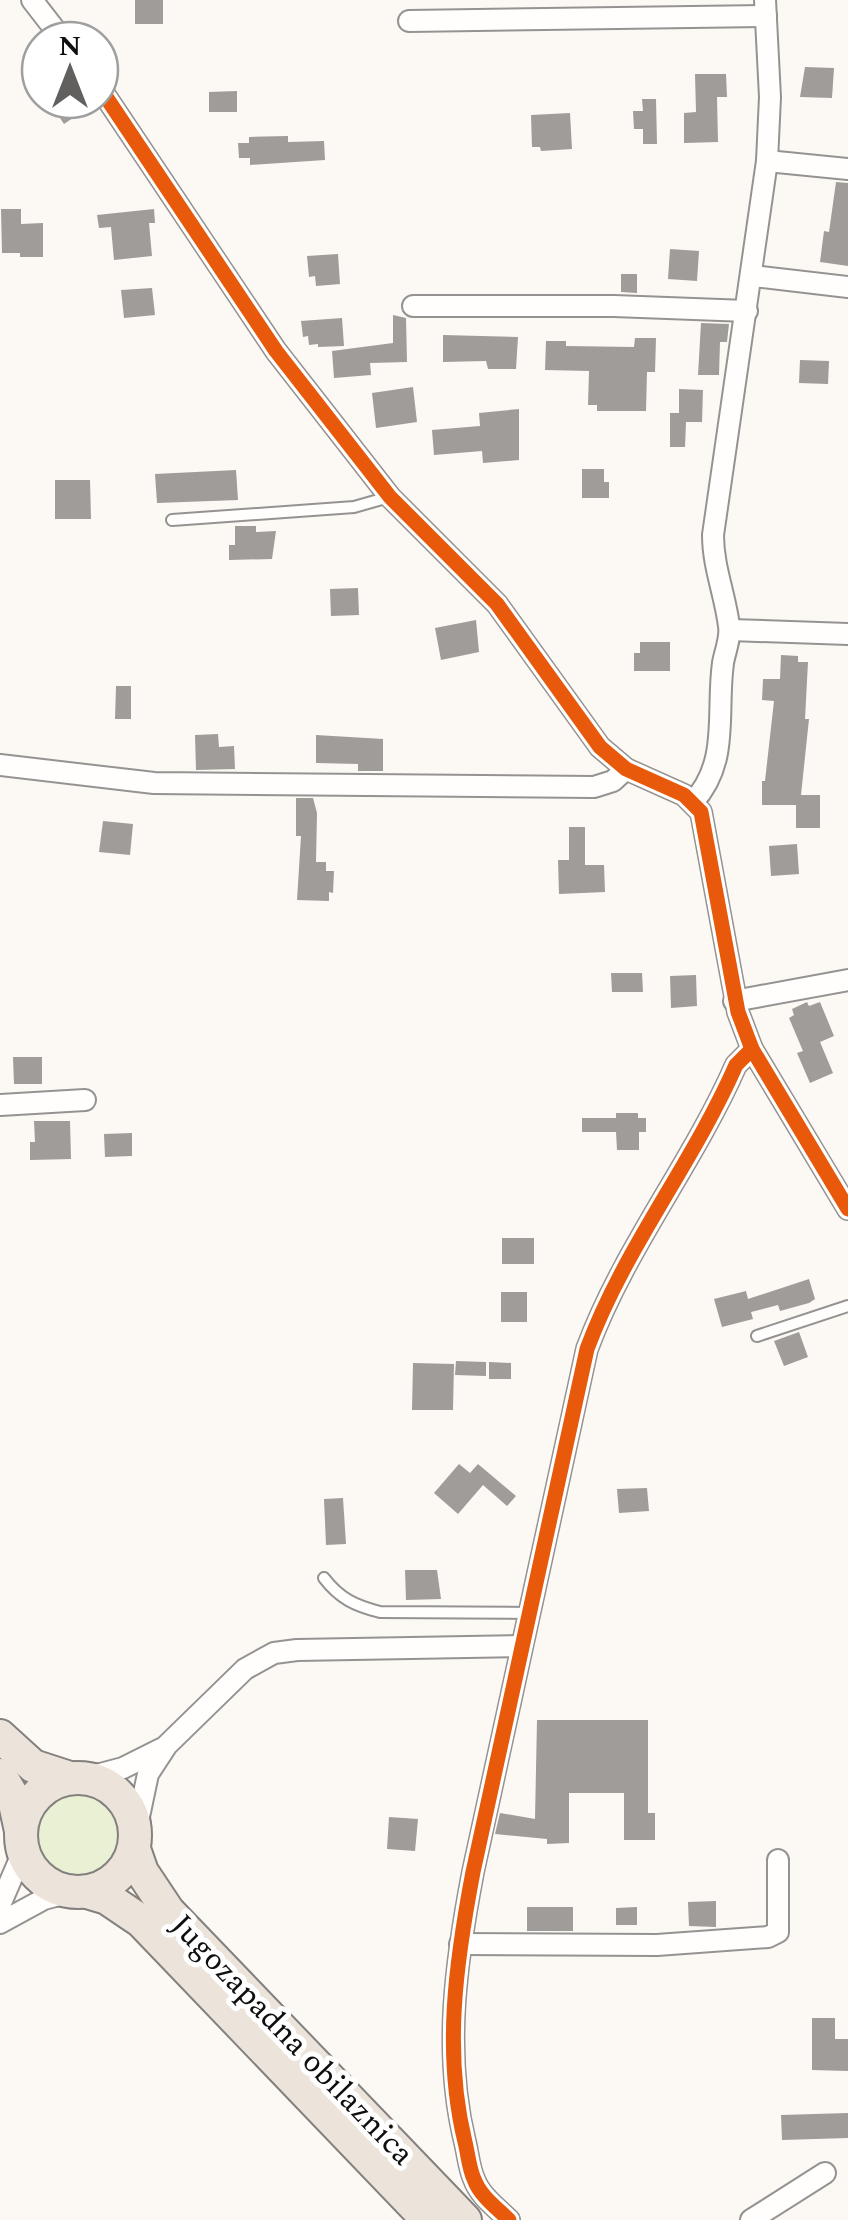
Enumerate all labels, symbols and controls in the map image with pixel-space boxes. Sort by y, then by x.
north arrow [20,20,120,120]
text: N [59,25,81,68]
street label: Jugozapadna obilaznica [158,1903,426,2177]

